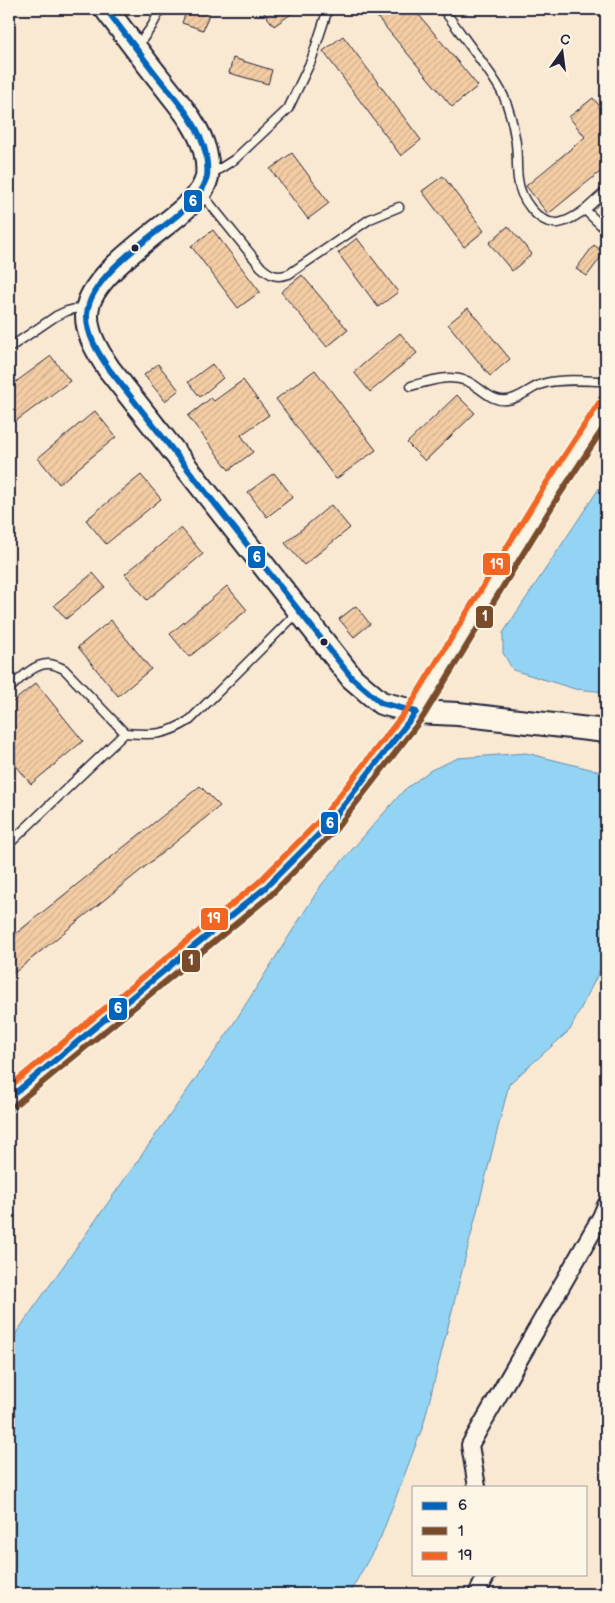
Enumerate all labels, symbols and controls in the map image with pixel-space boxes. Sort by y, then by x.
north arrow [538,28,588,78]
text: С [558,30,572,49]
line badge: 6 [183,189,203,213]
text: 6 [189,193,197,210]
unlabelled marker [130,243,140,253]
line badge: 6 [247,545,266,569]
text: 6 [253,549,261,566]
line badge: 19 [482,552,511,576]
text: 19 [490,556,504,573]
line badge: 1 [475,605,494,629]
text: 1 [482,608,488,625]
unlabelled marker [319,637,329,647]
line badge: 6 [320,811,339,835]
text: 6 [326,815,334,832]
line badge: 19 [200,907,229,931]
text: 19 [207,910,221,927]
line badge: 1 [181,949,201,973]
text: 1 [188,952,194,969]
line badge: 6 [108,997,128,1021]
text: 6 [114,1000,122,1017]
legend [412,1486,588,1576]
text: 6 [458,1496,467,1515]
text: 1 [458,1522,464,1541]
text: 19 [458,1546,472,1565]

